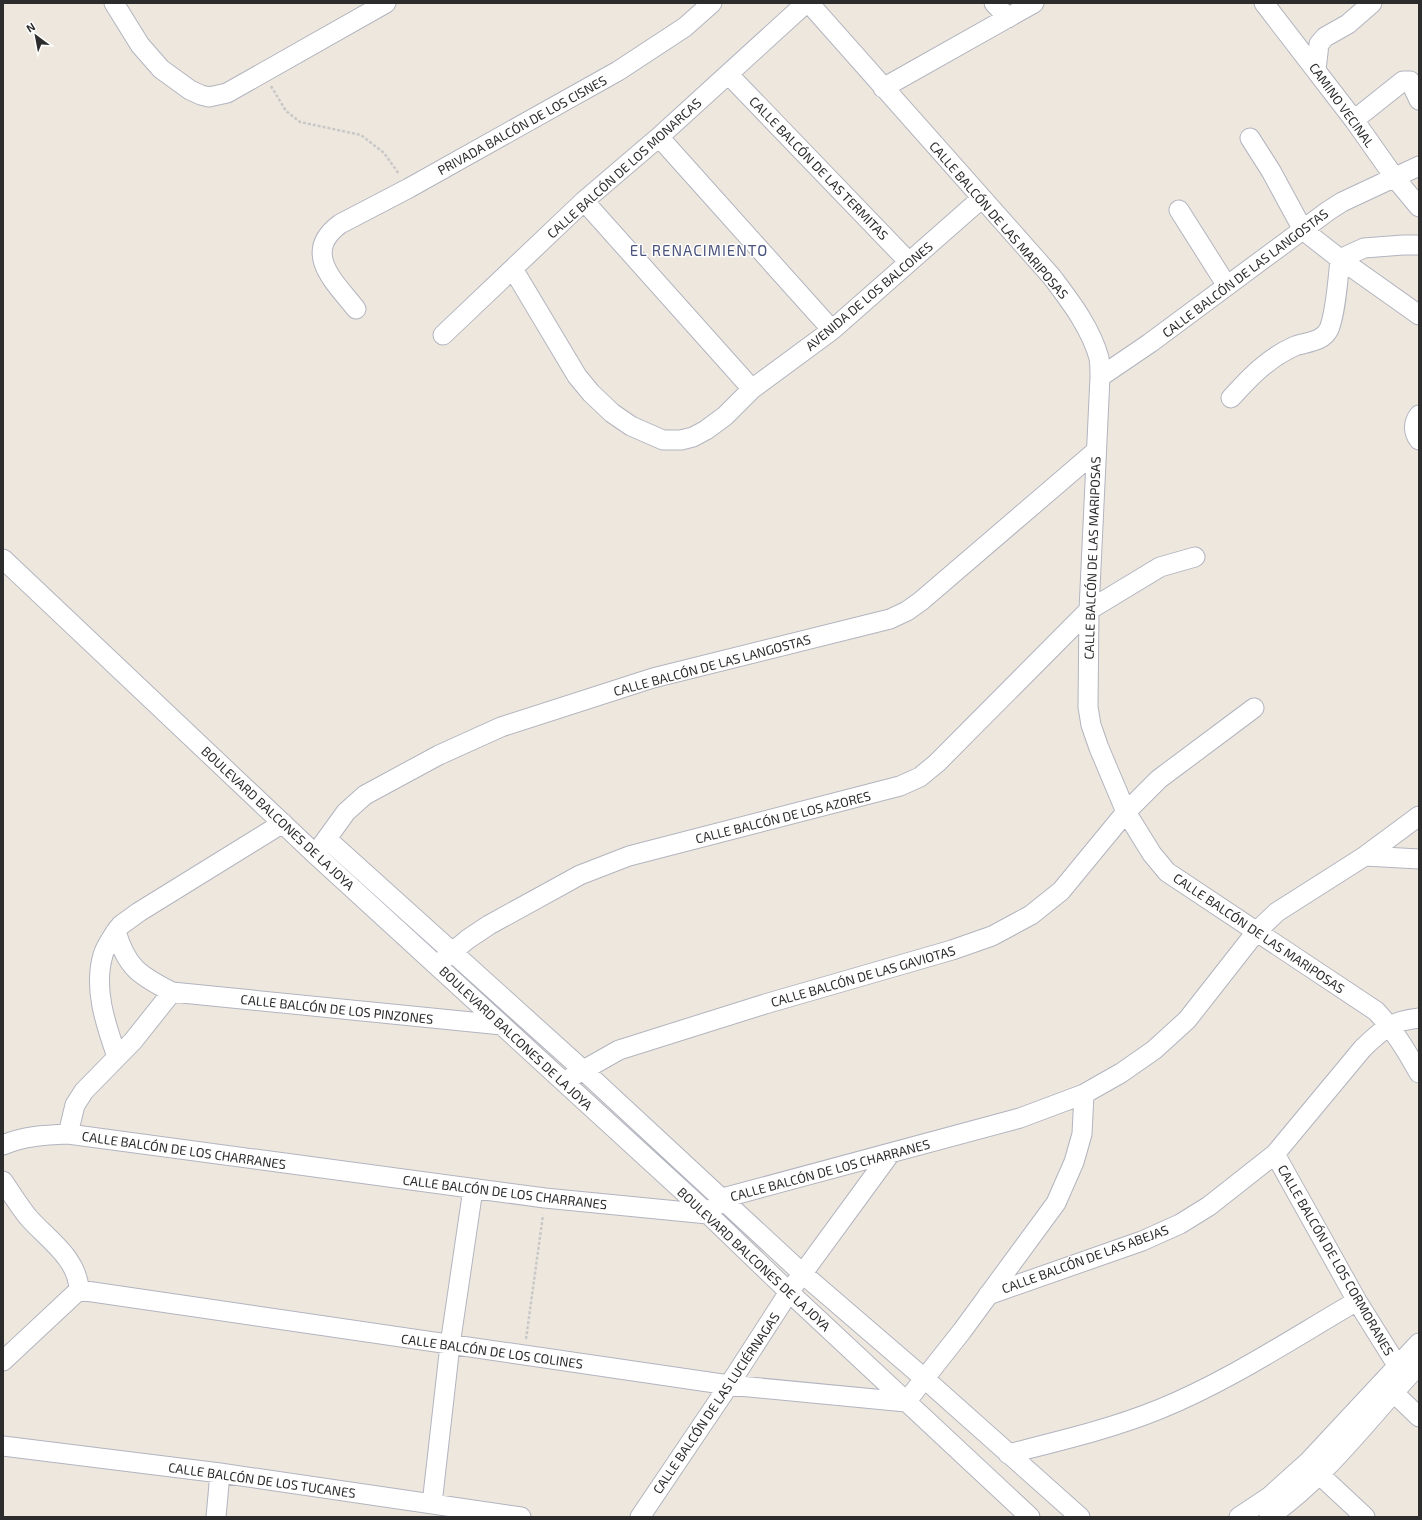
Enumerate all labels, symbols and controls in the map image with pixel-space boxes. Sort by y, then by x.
north arrow [16,16,56,56]
text: N [24,19,37,35]
street label: CAMINO VECINAL [1306,60,1378,151]
street label: PRIVADA BALCÓN DE LOS CISNES [434,71,609,178]
street label: CALLE BALCÓN DE LAS TERMITAS [746,92,893,243]
street label: CALLE BALCÓN DE LOS MONARCAS [543,94,704,242]
street label: CALLE BALCÓN DE LAS MARIPOSAS [926,137,1073,302]
street label: CALLE BALCÓN DE LAS LANGOSTAS [1158,205,1331,341]
street label: AVENIDA DE LOS BALCONES [802,238,936,354]
district label: EL RENACIMIENTO [630,241,768,259]
street label: CALLE BALCÓN DE LAS MARIPOSAS [1079,456,1104,660]
street label: CALLE BALCÓN DE LAS LANGOSTAS [611,630,812,699]
street label: BOULEVARD BALCONES DE LA JOYA [198,743,358,893]
street label: CALLE BALCÓN DE LOS AZORES [693,786,872,847]
street label: CALLE BALCÓN DE LAS MARIPOSAS [1170,869,1348,997]
street label: CALLE BALCÓN DE LAS GAVIOTAS [769,941,957,1010]
street label: BOULEVARD BALCONES DE LA JOYA [436,963,596,1113]
street label: CALLE BALCÓN DE LOS PINZONES [240,990,434,1027]
street label: CALLE BALCÓN DE LOS CHARRANES [81,1127,287,1172]
street label: CALLE BALCÓN DE LOS CHARRANES [728,1135,932,1204]
street label: CALLE BALCÓN DE LOS CORMORANES [1275,1161,1398,1358]
street label: CALLE BALCÓN DE LOS CHARRANES [402,1171,608,1212]
street label: BOULEVARD BALCONES DE LA JOYA [674,1184,834,1334]
street label: CALLE BALCÓN DE LAS ABEJAS [999,1220,1171,1297]
street label: CALLE BALCÓN DE LAS LUCIÉRNAGAS [648,1309,783,1497]
street label: CALLE BALCÓN DE LOS COLINES [400,1329,584,1372]
street label: CALLE BALCÓN DE LOS TUCANES [167,1458,357,1501]

